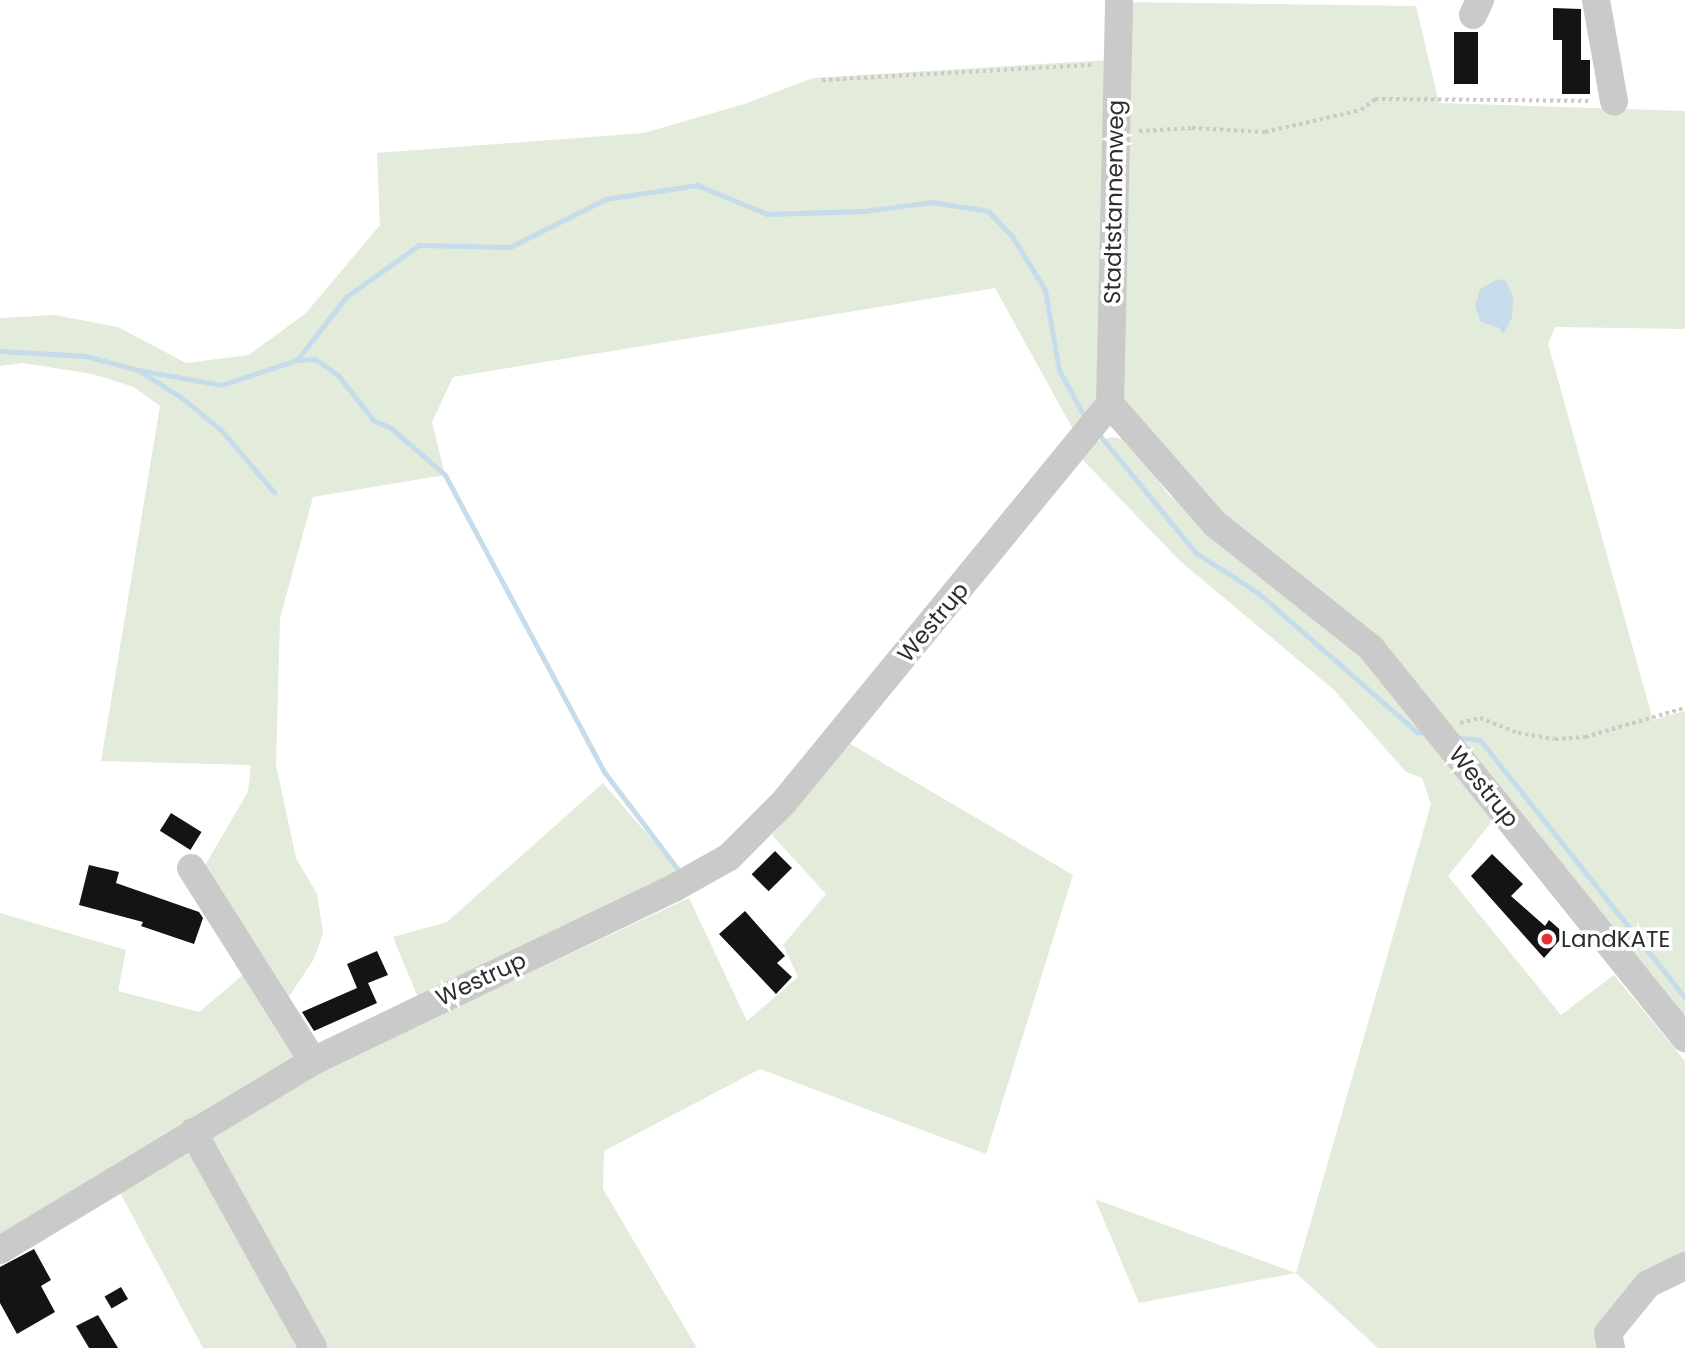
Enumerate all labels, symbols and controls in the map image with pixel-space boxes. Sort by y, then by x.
street label: Stadtstannenweg [1098,100,1130,304]
street label: Westrup [892,576,974,668]
street label: Westrup [1443,741,1525,833]
place label: LandKATE [1561,925,1670,953]
marker: LandKATE [1539,931,1555,947]
street label: Westrup [432,946,530,1012]

